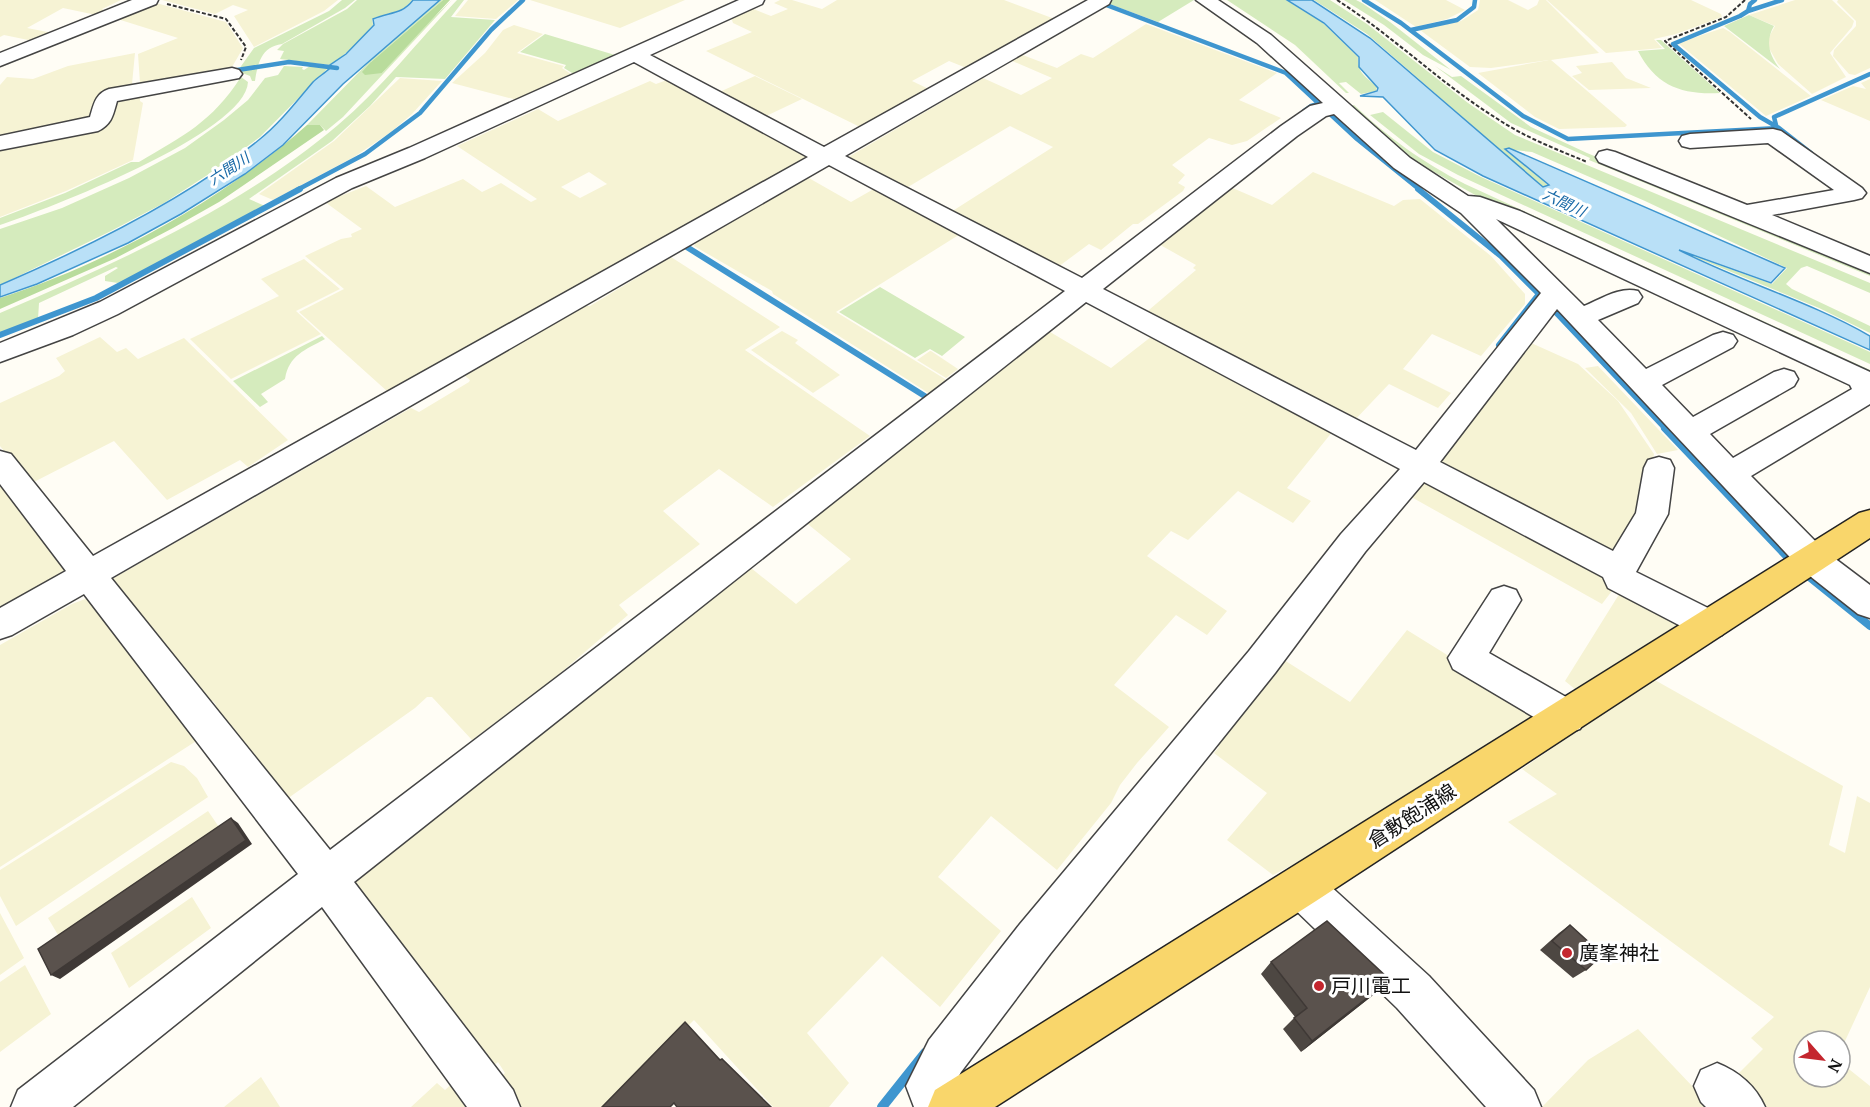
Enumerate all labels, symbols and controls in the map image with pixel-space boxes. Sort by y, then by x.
water label: 六間川 [204,146,254,189]
water label: 六間川 [1540,184,1591,222]
street label: 倉敷飽浦線 [1362,777,1461,854]
place label: 廣峯神社 [1579,939,1659,966]
marker: 廣峯神社 [1560,946,1574,960]
place label: 戸川電工 [1331,972,1411,999]
marker: 戸川電工 [1312,979,1326,993]
north arrow [1792,1029,1852,1089]
text: N [1823,1056,1848,1077]

